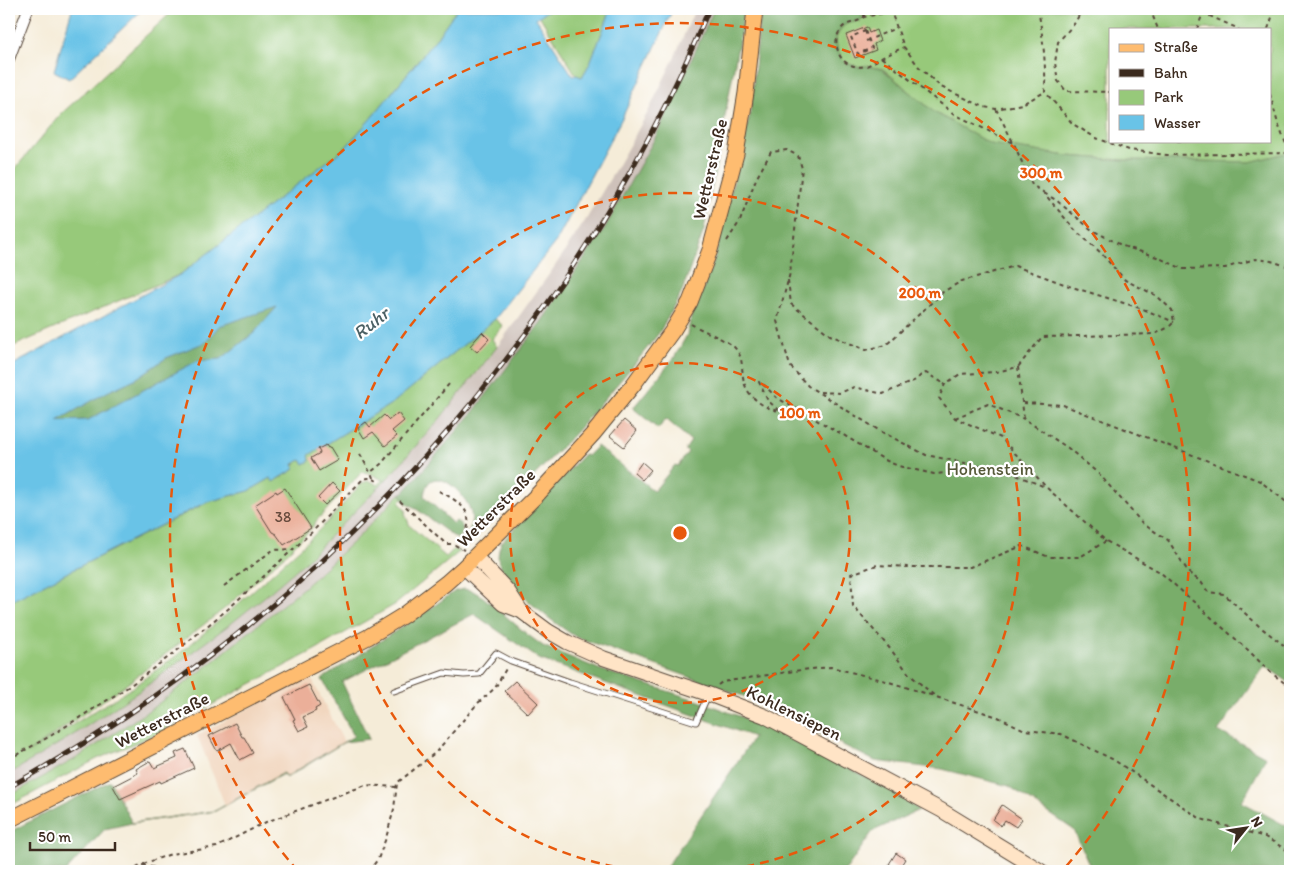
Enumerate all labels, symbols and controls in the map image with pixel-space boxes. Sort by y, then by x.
legend [1109,28,1272,142]
text: Straße [1154,38,1198,56]
text: Bahn [1154,64,1188,82]
text: Park [1154,88,1184,106]
text: Wasser [1154,114,1201,132]
street label: Wetterstraße [688,116,732,222]
text: 300 m [1020,164,1063,182]
text: 200 m [899,284,942,302]
water label: Ruhr [348,301,395,344]
text: 100 m [779,404,821,422]
park label: Hohenstein [946,458,1034,480]
street label: Wetterstraße [452,464,540,552]
house number: 38 [275,508,291,526]
centre of rings [671,524,689,542]
street label: Kohlensiepen [743,681,845,745]
street label: Wetterstraße [111,687,213,753]
north arrow [1222,802,1272,852]
text: N [1247,813,1267,830]
scale bar [30,820,115,852]
text: 50 m [38,828,71,846]

